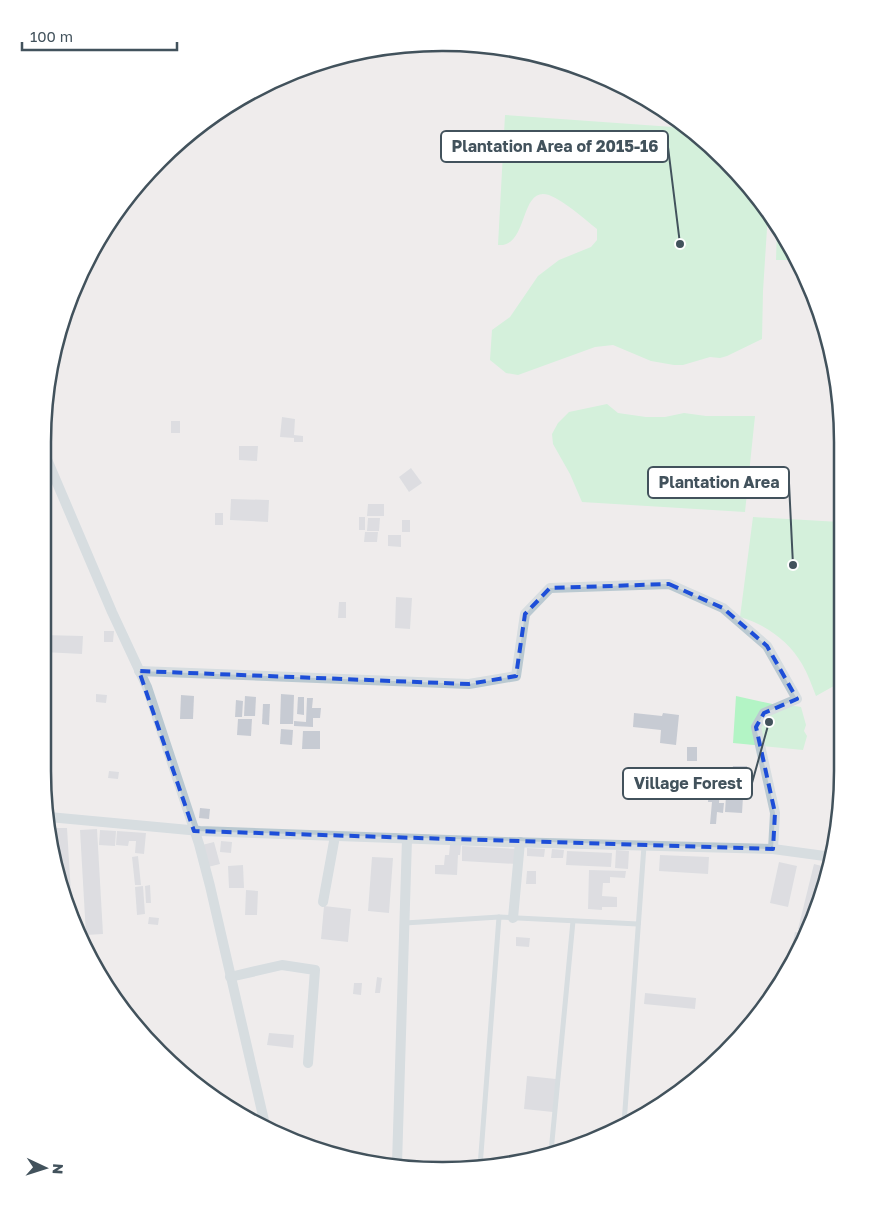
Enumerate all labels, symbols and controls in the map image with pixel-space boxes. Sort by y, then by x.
scale bar [22,20,178,52]
text: 100 m [30,27,73,45]
callout: Plantation Area of 2015-16 [441,131,668,162]
text: Plantation Area of 2015-16 [452,136,658,156]
callout: Plantation Area [648,467,789,498]
text: Plantation Area [659,472,779,492]
callout: Village Forest [623,768,752,799]
text: Village Forest [634,773,742,793]
north arrow [20,1143,70,1193]
text: N [50,1163,67,1175]

